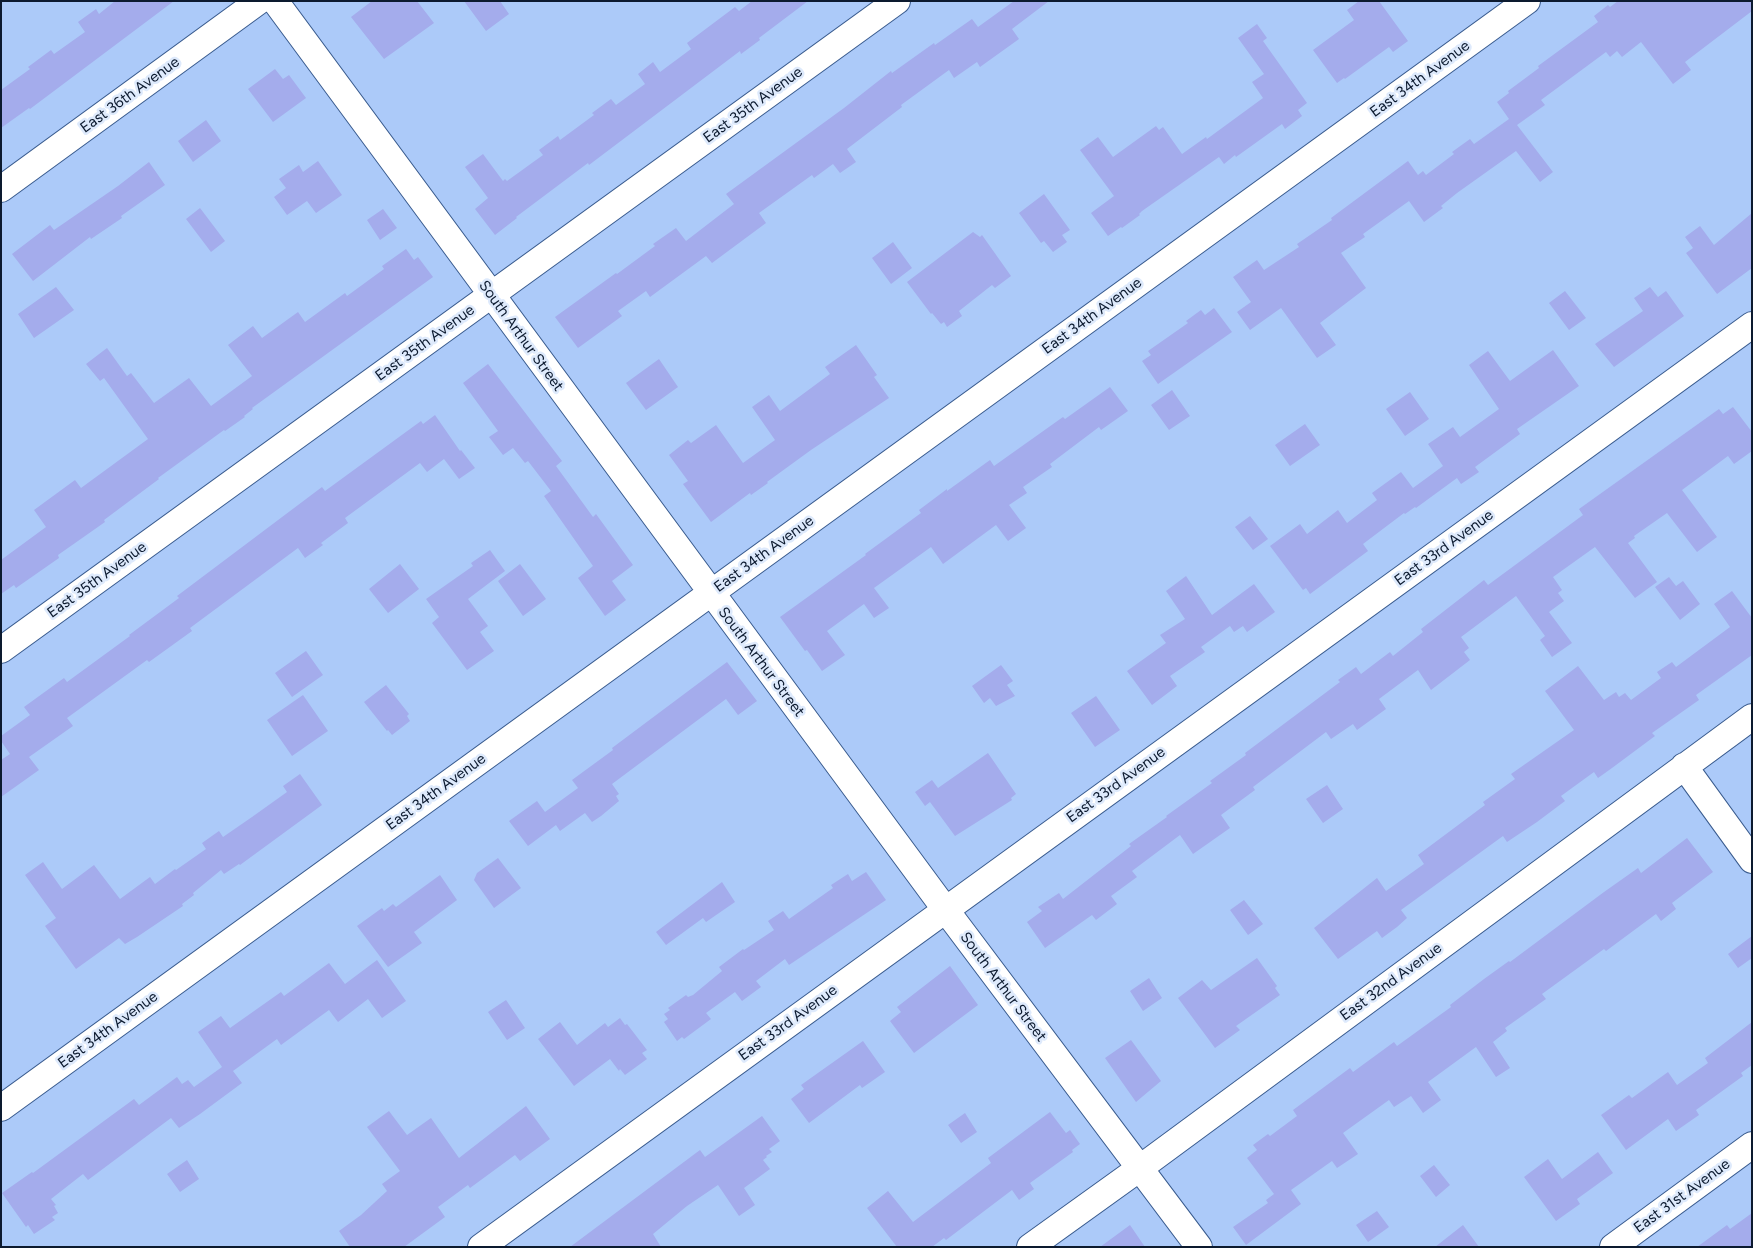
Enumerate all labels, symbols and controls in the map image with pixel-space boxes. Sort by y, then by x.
street label: East 34th Avenue [1367,37,1473,121]
street label: East 36th Avenue [77,53,183,137]
street label: East 35th Avenue [700,63,806,147]
street label: East 34th Avenue [1039,274,1145,358]
street label: South Arthur Street [475,277,567,395]
street label: East 35th Avenue [372,301,478,385]
street label: East 33rd Avenue [1391,506,1497,590]
street label: East 34th Avenue [711,512,817,596]
street label: East 35th Avenue [44,538,150,622]
street label: South Arthur Street [714,604,808,720]
street label: East 33rd Avenue [1063,743,1169,827]
street label: East 34th Avenue [383,750,489,834]
street label: South Arthur Street [956,929,1050,1045]
street label: East 32nd Avenue [1337,939,1445,1025]
street label: East 33rd Avenue [735,981,841,1065]
street label: East 34th Avenue [55,988,161,1072]
street label: East 31st Avenue [1630,1155,1734,1237]

